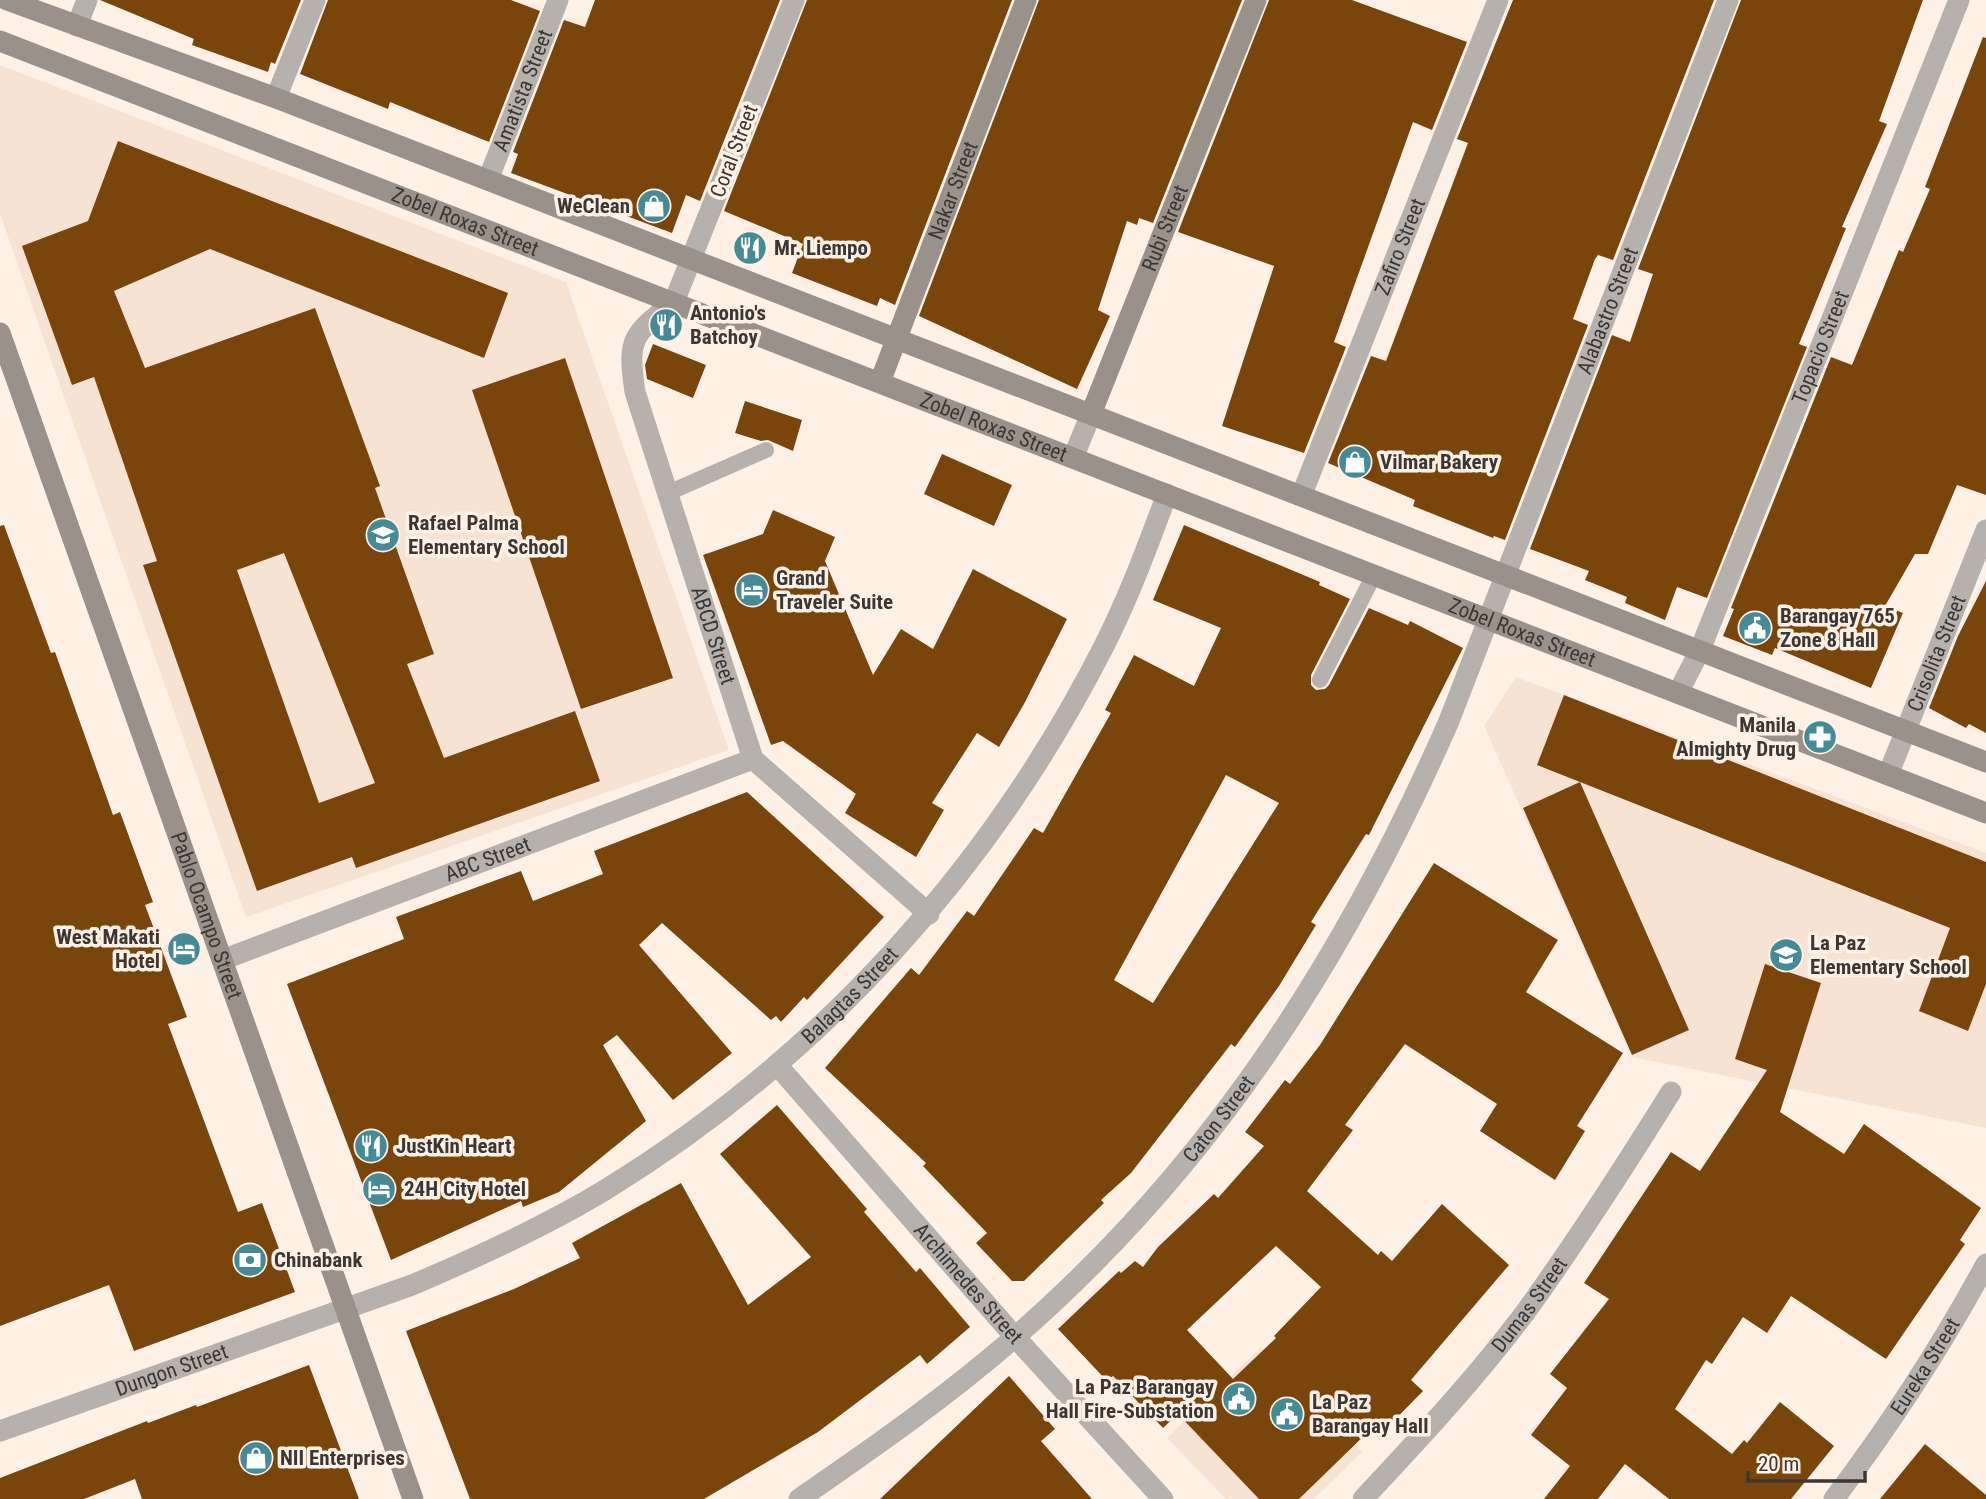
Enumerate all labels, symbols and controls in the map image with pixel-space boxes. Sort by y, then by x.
street label: Amatista Street [488,26,557,155]
street label: Coral Street [705,101,763,201]
street label: Nakar Street [924,138,983,243]
street label: Zobel Roxas Street [388,182,542,261]
street label: Rubi Street [1137,182,1193,275]
shop icon: WeClean [635,187,673,225]
place label: WeClean [557,194,630,218]
street label: Zafiro Street [1370,195,1430,299]
restaurant icon: Mr. Liempo [731,229,769,267]
place label: Mr. Liempo [774,236,868,260]
street label: Alabastro Street [1572,244,1643,378]
street label: Topacio Street [1787,287,1854,408]
place label: Antonio's Batchoy [690,301,766,349]
restaurant icon: Antonio's Batchoy [647,306,685,344]
street label: Zobel Roxas Street [917,388,1070,467]
shop icon: Vilmar Bakery [1336,443,1374,481]
place label: Vilmar Bakery [1380,450,1499,474]
place label: Rafael Palma Elementary School [408,511,565,559]
school or university icon: Rafael Palma Elementary School [364,516,402,554]
place label: Grand Traveler Suite [776,566,893,614]
hotel icon: Grand Traveler Suite [733,571,771,609]
street label: ABCD Street [686,583,740,688]
street label: Crisolita Street [1903,592,1971,715]
street label: Zobel Roxas Street [1445,593,1599,672]
place label: Barangay 765 Zone 8 Hall [1780,604,1895,652]
public building icon: Barangay 765 Zone 8 Hall [1736,609,1774,647]
place label: Manila Almighty Drug [1676,713,1796,761]
pharmacy icon: Manila Almighty Drug [1801,718,1839,756]
street label: Pablo Ocampo Street [166,829,247,1002]
street label: ABC Street [441,832,534,887]
place label: West Makati Hotel [56,925,160,973]
hotel icon: West Makati Hotel [165,930,203,968]
place label: La Paz Elementary School [1810,931,1967,979]
school or university icon: La Paz Elementary School [1767,936,1805,974]
street label: Balagtas Street [797,942,903,1049]
street label: Caton Street [1178,1071,1259,1167]
restaurant icon: JustKin Heart [352,1127,390,1165]
place label: JustKin Heart [396,1134,511,1158]
hotel icon: 24H City Hotel [360,1170,398,1208]
place label: 24H City Hotel [404,1177,526,1201]
street label: Archimedes Street [909,1218,1027,1349]
bank icon: Chinabank [231,1241,269,1279]
place label: Chinabank [274,1248,363,1272]
street label: Dumas Street [1487,1253,1572,1357]
street label: Eureka Street [1886,1314,1965,1419]
street label: Dungon Street [112,1339,231,1401]
place label: La Paz Barangay Hall Fire-Substation [1046,1375,1215,1423]
public building icon: La Paz Barangay Hall Fire-Substation [1220,1380,1258,1418]
place label: La Paz Barangay Hall [1312,1390,1428,1438]
public building icon: La Paz Barangay Hall [1268,1395,1306,1433]
shop icon: NII Enterprises [237,1439,275,1477]
scale bar [1748,1440,1865,1484]
place label: NII Enterprises [280,1446,405,1470]
text: 20 m [1758,1452,1799,1476]

